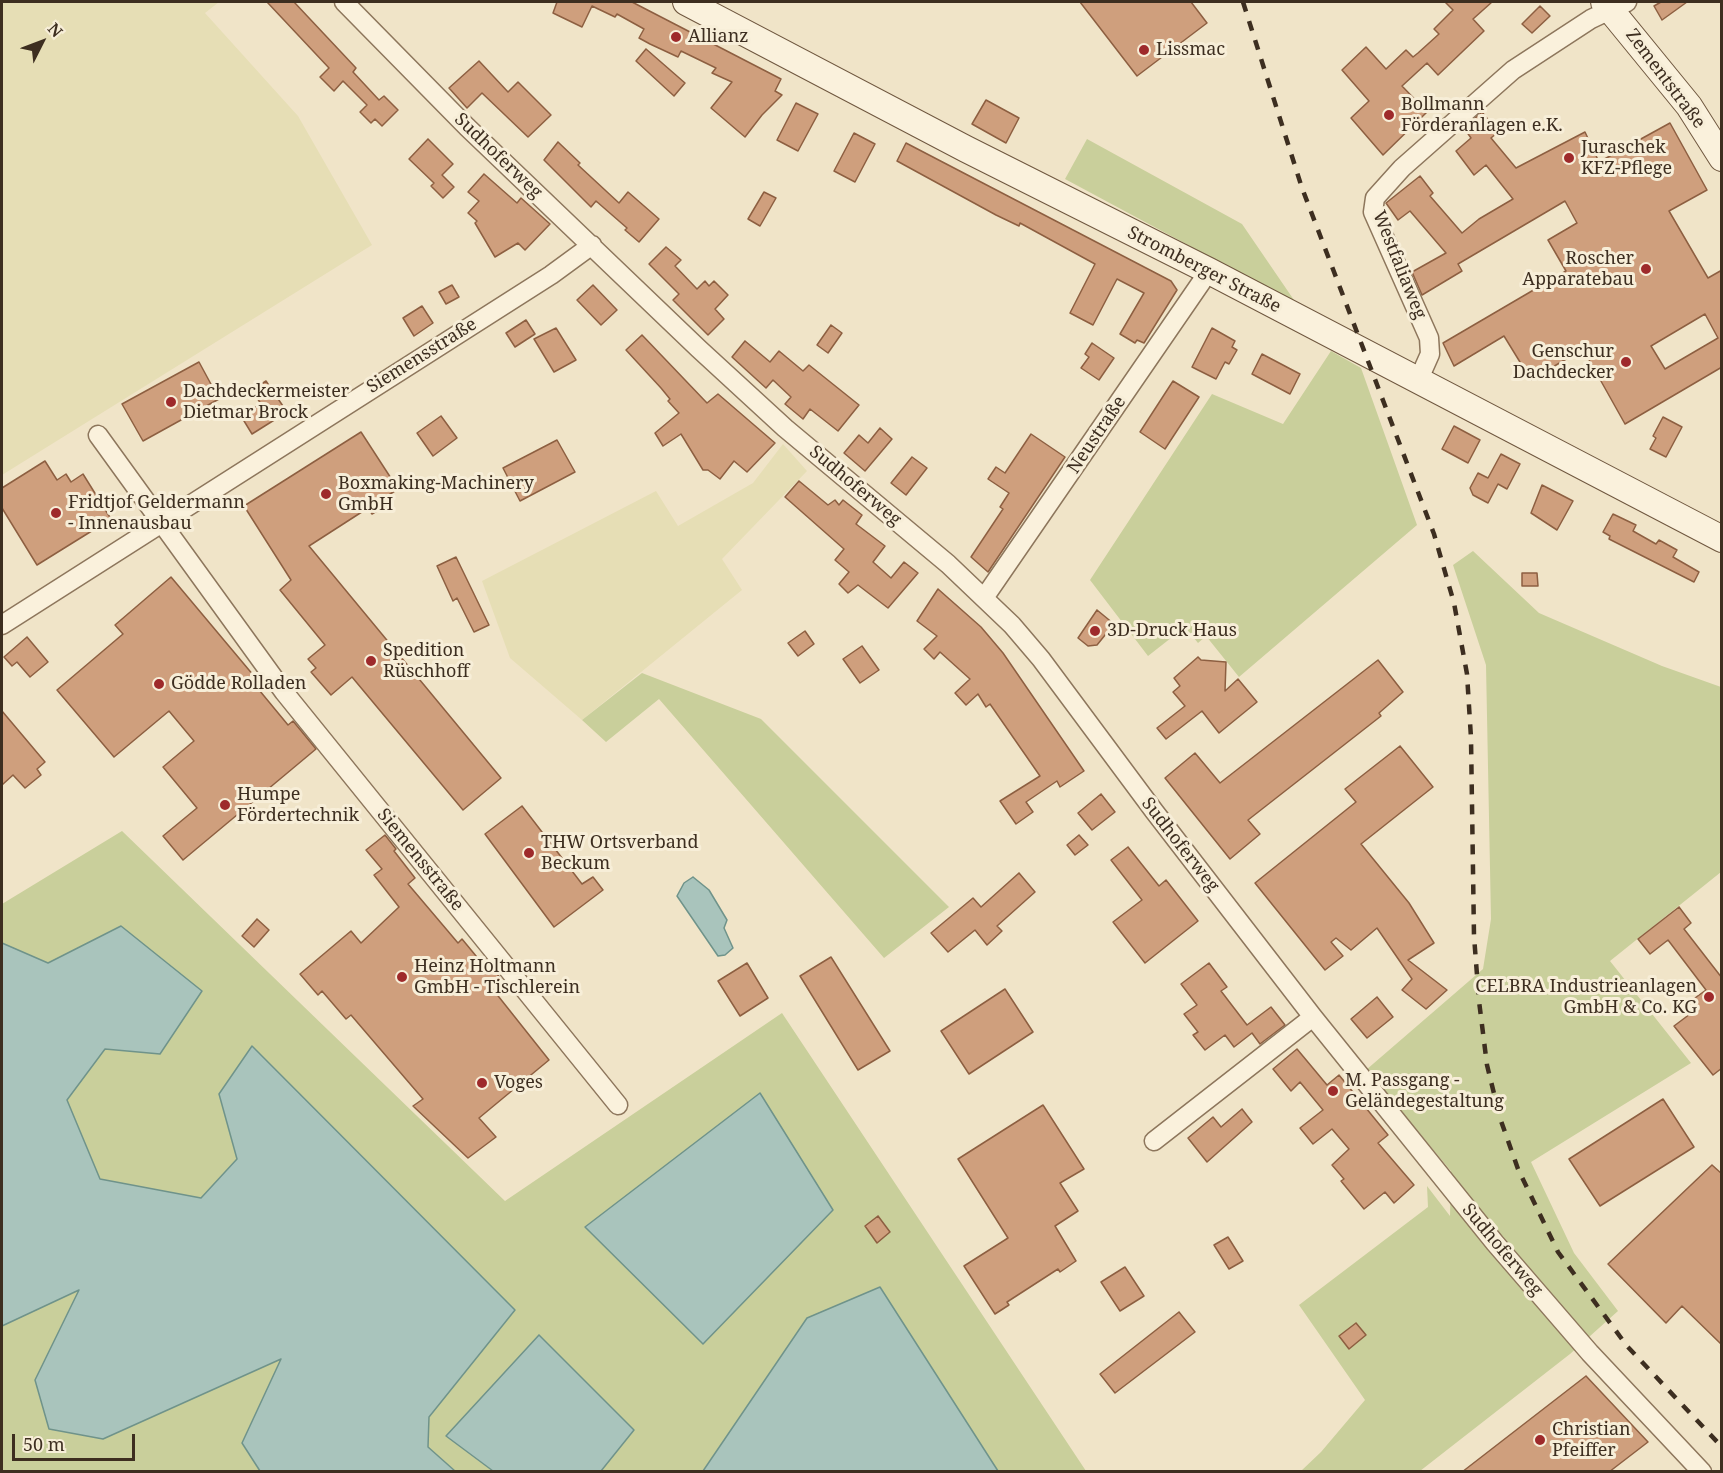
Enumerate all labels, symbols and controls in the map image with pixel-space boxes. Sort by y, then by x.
north arrow [12,12,72,72]
text: N [43,18,68,42]
street label: Zementstraße [1621,25,1709,133]
place label: Allianz [688,26,749,48]
marker: Allianz [669,30,683,44]
place label: Lissmac [1156,39,1225,61]
marker: Lissmac [1137,43,1151,57]
place label: Bollmann Förderanlagen e.K. [1401,94,1563,136]
marker: Bollmann Förderanlagen e.K. [1382,108,1396,122]
street label: Sudhoferweg [450,109,546,203]
place label: Juraschek KFZ-Pflege [1581,137,1672,180]
marker: Juraschek KFZ-Pflege [1562,151,1576,165]
street label: Westfaliaweg [1367,208,1431,322]
street label: Stromberger Straße [1124,222,1284,318]
place label: Roscher Apparatebau [1522,248,1634,290]
marker: Roscher Apparatebau [1639,262,1653,276]
street label: Siemensstraße [363,314,481,398]
place label: Genschur Dachdecker [1513,341,1614,384]
marker: Genschur Dachdecker [1619,355,1633,369]
place label: Dachdeckermeister Dietmar Brock [183,381,349,424]
street label: Neustraße [1063,392,1131,478]
marker: Dachdeckermeister Dietmar Brock [164,395,178,409]
street label: Sudhoferweg [805,441,905,531]
place label: Boxmaking-Machinery GmbH [338,473,534,516]
marker: Boxmaking-Machinery GmbH [319,487,333,501]
place label: Fridtjof Geldermann - Innenausbau [68,492,245,534]
marker: Fridtjof Geldermann - Innenausbau [49,506,63,520]
place label: 3D-Druck Haus [1107,620,1237,642]
marker: 3D-Druck Haus [1088,624,1102,638]
place label: Spedition Rüschhoff [383,640,469,682]
marker: Spedition Rüschhoff [364,654,378,668]
place label: Gödde Rolladen [171,673,306,695]
marker: Gödde Rolladen [152,677,166,691]
place label: Humpe Fördertechnik [237,784,359,826]
street label: Sudhoferweg [1136,794,1224,896]
marker: Humpe Fördertechnik [218,798,232,812]
street label: Siemensstraße [372,804,468,916]
place label: THW Ortsverband Beckum [541,832,698,874]
marker: THW Ortsverband Beckum [522,846,536,860]
place label: Heinz Holtmann GmbH - Tischlerein [414,956,580,998]
marker: Heinz Holtmann GmbH - Tischlerein [395,970,409,984]
place label: CELBRA Industrieanlagen GmbH & Co. KG [1475,976,1697,1018]
marker: CELBRA Industrieanlagen GmbH & Co. KG [1702,990,1716,1004]
place label: M. Passgang - Geländegestaltung [1345,1070,1504,1112]
place label: Voges [494,1072,543,1094]
marker: Voges [475,1076,489,1090]
marker: M. Passgang - Geländegestaltung [1326,1084,1340,1098]
street label: Sudhoferweg [1457,1200,1547,1300]
place label: Christian Pfeiffer [1552,1419,1631,1462]
scale bar [15,1422,138,1460]
text: 50 m [23,1432,65,1456]
marker: Christian Pfeiffer [1533,1433,1547,1447]

